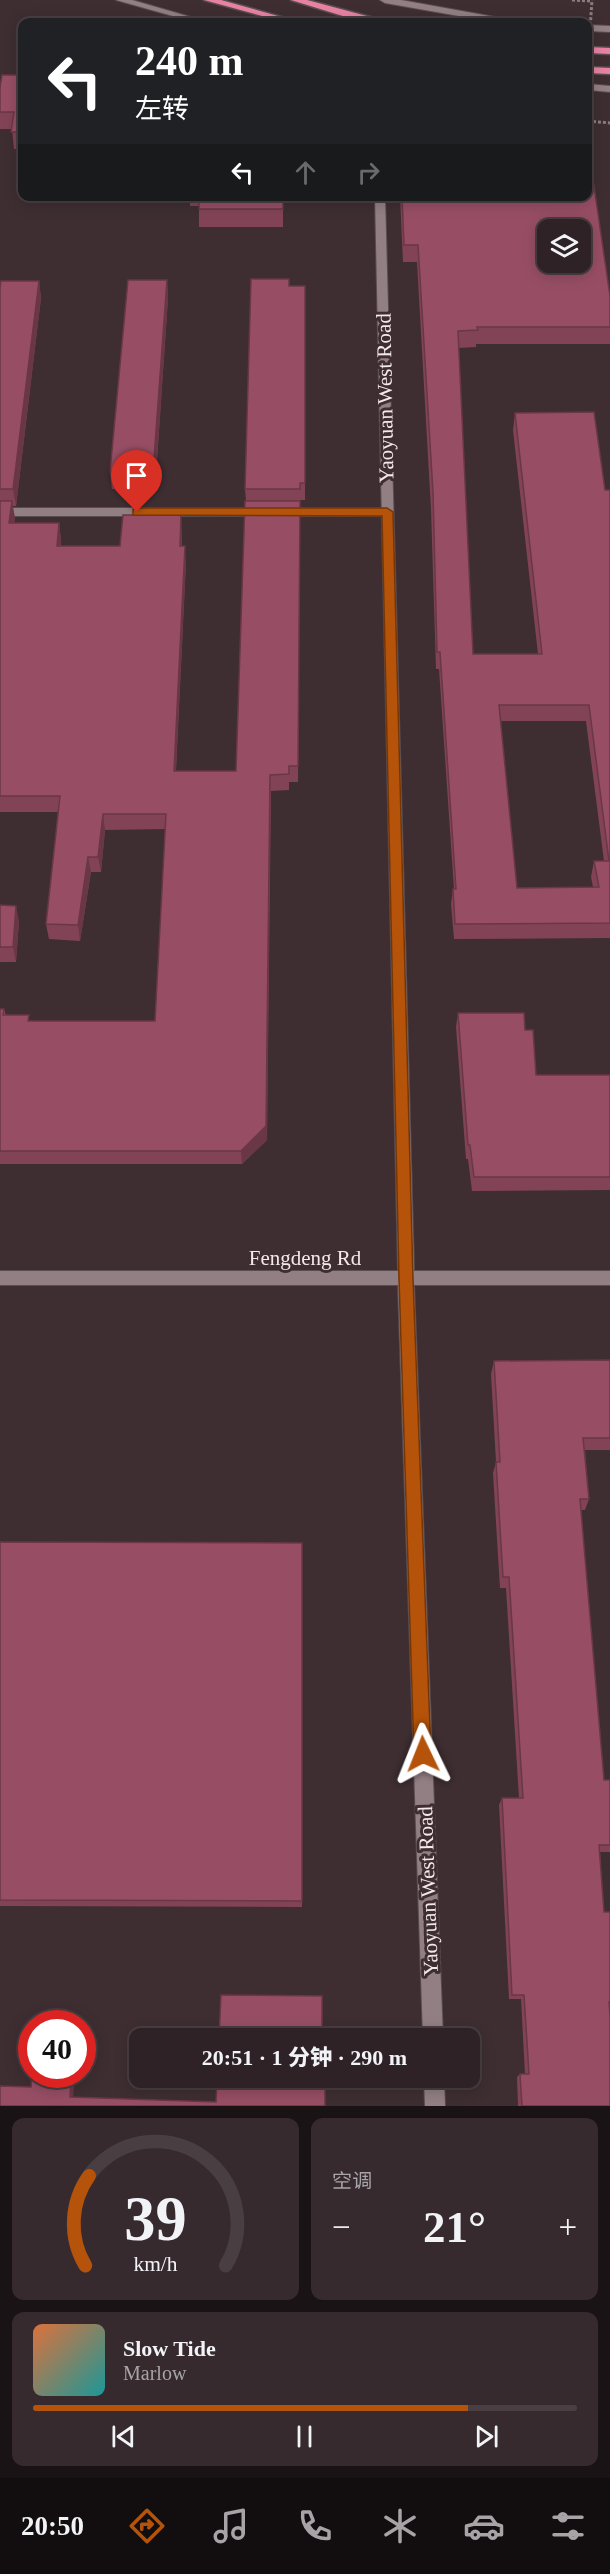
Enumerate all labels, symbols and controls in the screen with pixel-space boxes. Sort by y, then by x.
text: 240 m [135,38,244,84]
icon: left [36,42,114,120]
text: 左转 [135,94,189,124]
icon: left [226,156,259,189]
icon: ahead [289,156,322,189]
icon: right [352,156,385,189]
map controls [537,219,591,273]
button: layers [537,219,591,273]
street label: Yaoyuan West Road [372,312,398,483]
pin [111,450,162,512]
icon: arrive [120,459,153,492]
street label: Fengdeng Rd [249,1246,362,1270]
position arrow [391,1722,455,1786]
street label: Yaoyuan West Road [413,1805,443,1976]
speed limit sign: 40 [18,2010,96,2088]
text: 20:51 · 1 分钟 · 290 m [202,2045,407,2070]
text: 空调 [332,2170,372,2192]
text: 39 [124,2184,187,2253]
text: 21° [423,2202,486,2252]
text: − [332,2209,351,2245]
text: + [558,2209,577,2245]
text: km/h [133,2252,178,2276]
text: Slow Tide [123,2336,216,2361]
text: Marlow [123,2362,186,2384]
icon: previous [107,2420,140,2453]
icon: pause [288,2420,321,2453]
icon: next [470,2420,503,2453]
icon: directions [126,2505,168,2547]
icon: music [210,2505,252,2547]
icon: phone [294,2505,336,2547]
icon: climate [379,2505,421,2547]
icon: car [463,2505,505,2547]
icon: filters [547,2505,589,2547]
text: 20:50 [21,2511,84,2541]

